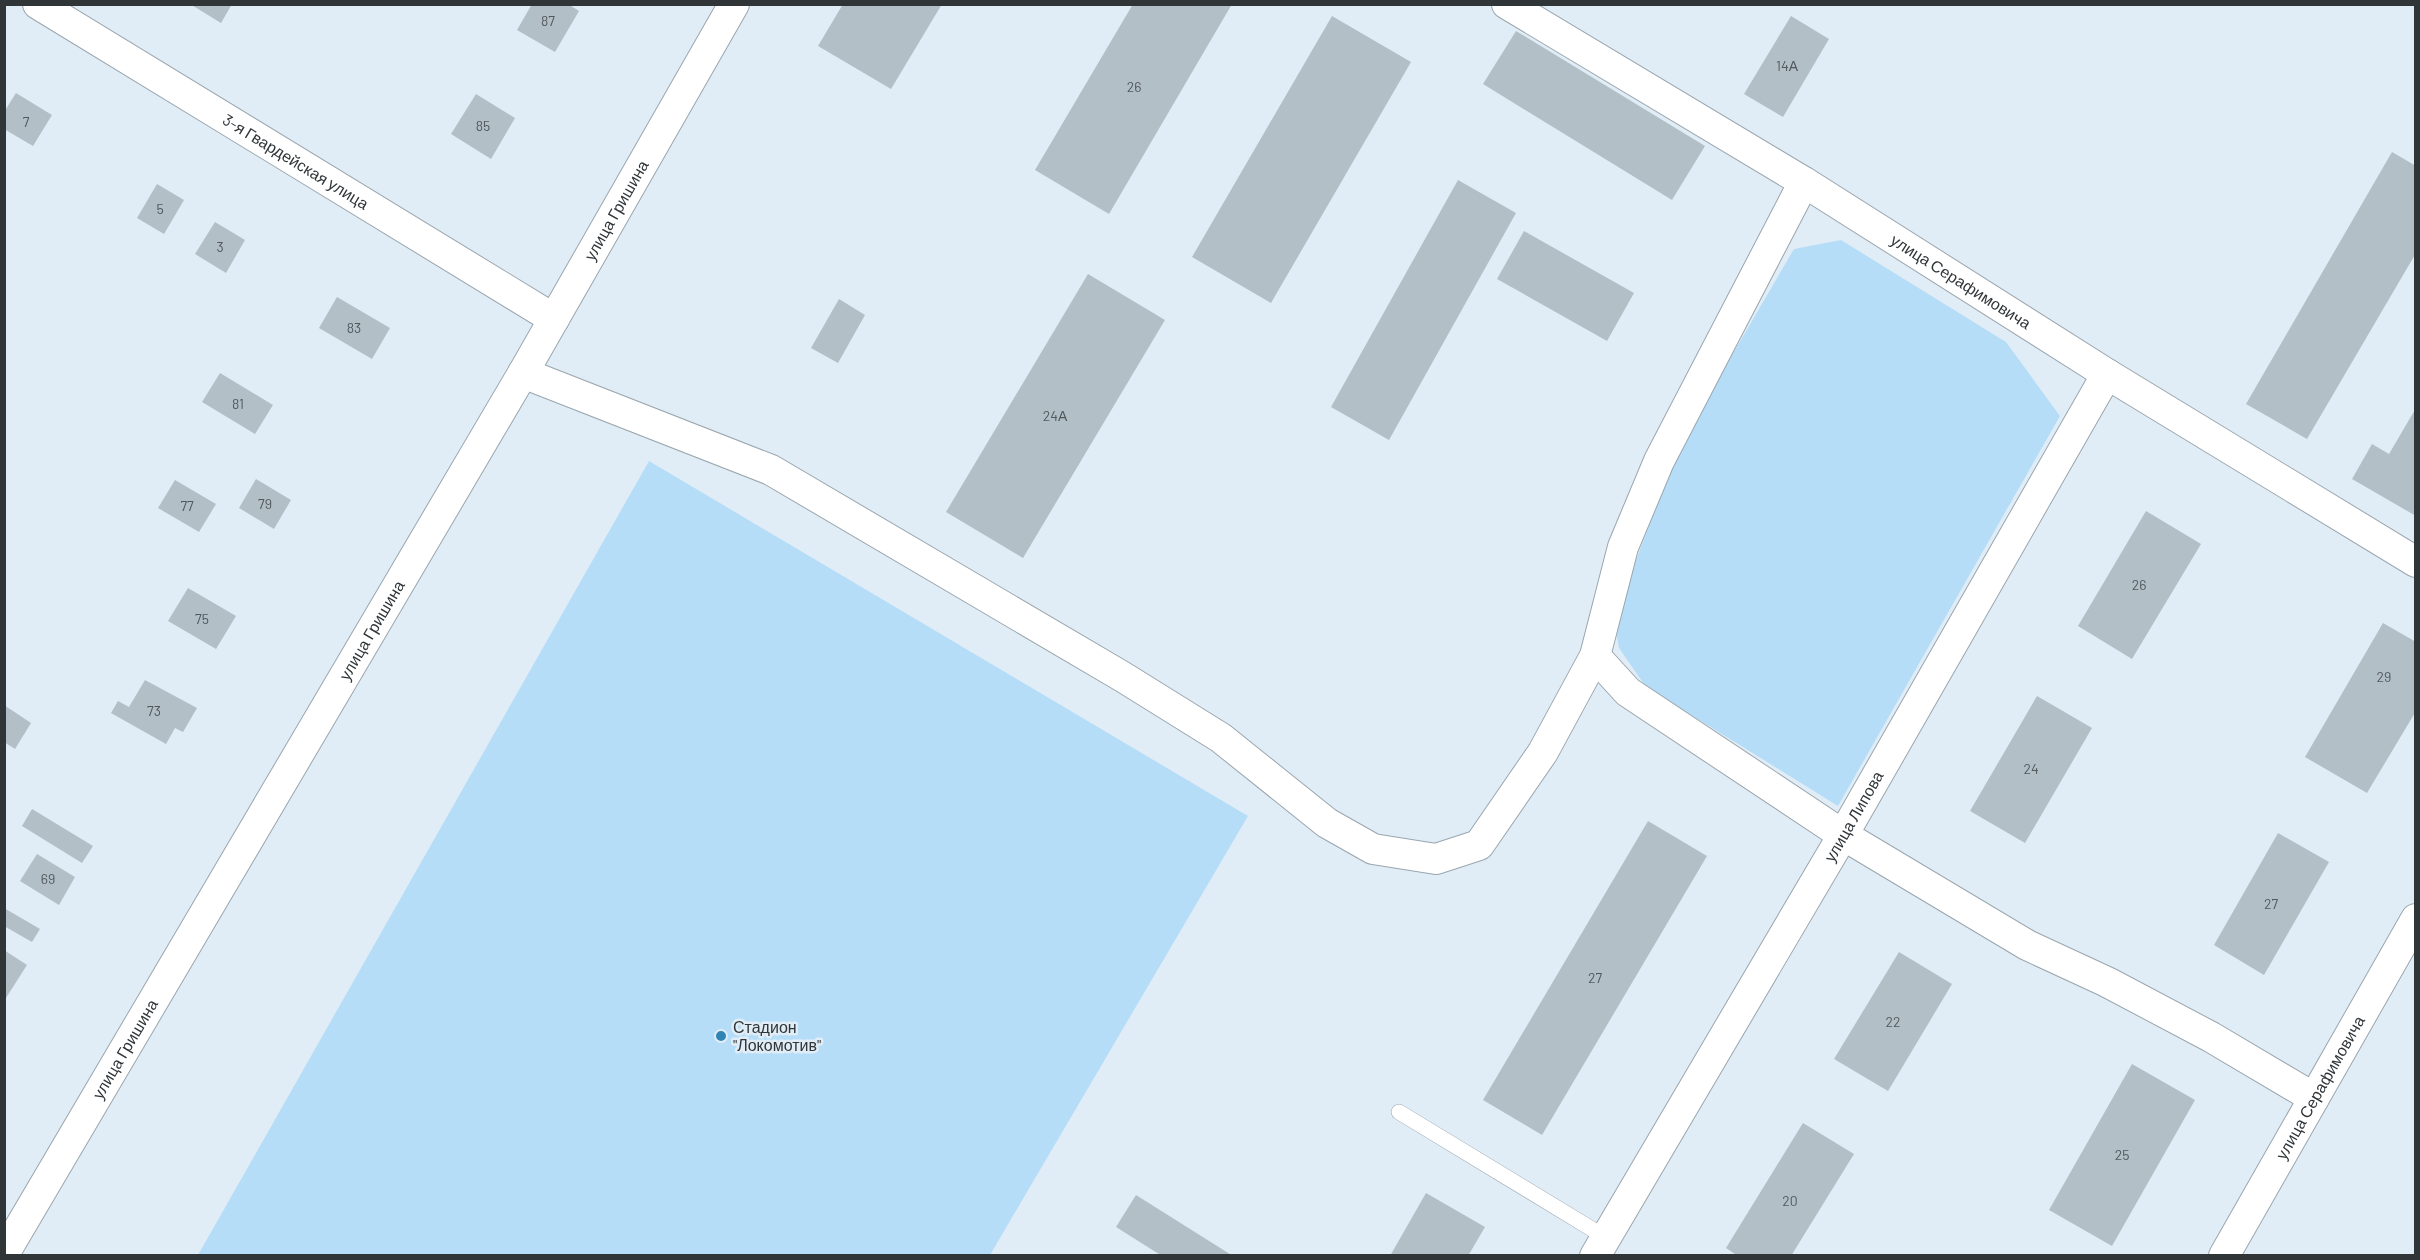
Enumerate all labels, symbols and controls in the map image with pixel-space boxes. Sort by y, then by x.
house number: 87 [541,12,555,29]
house number: 14А [1776,57,1799,74]
house number: 26 [1127,78,1141,95]
street label: 3-я Гвардейская улица [220,109,372,213]
house number: 7 [23,113,30,130]
house number: 85 [476,117,490,134]
street label: улица Гришина [580,156,652,263]
house number: 5 [156,200,164,217]
street label: улица Серафимовича [1888,230,2035,332]
house number: 3 [216,238,224,255]
house number: 83 [347,319,361,336]
house number: 81 [232,395,244,412]
house number: 24А [1043,407,1068,424]
house number: 79 [258,495,272,512]
house number: 77 [180,497,194,514]
house number: 26 [2132,576,2146,593]
street label: улица Гришина [334,577,408,683]
house number: 75 [195,610,209,627]
house number: 29 [2377,668,2391,685]
house number: 73 [147,702,161,719]
house number: 24 [2023,760,2039,777]
street label: улица Липова [1819,767,1887,865]
house number: 69 [41,870,55,887]
house number: 27 [2264,895,2278,912]
house number: 27 [1588,969,1602,986]
street label: улица Гришина [88,995,161,1102]
street label: улица Серафимовича [2271,1012,2368,1162]
house number: 22 [1885,1013,1901,1030]
place label: Стадион "Локомотив" [733,1017,821,1054]
marker: Стадион "Локомотив" [714,1029,728,1043]
house number: 25 [2115,1146,2129,1163]
house number: 20 [1782,1192,1798,1209]

